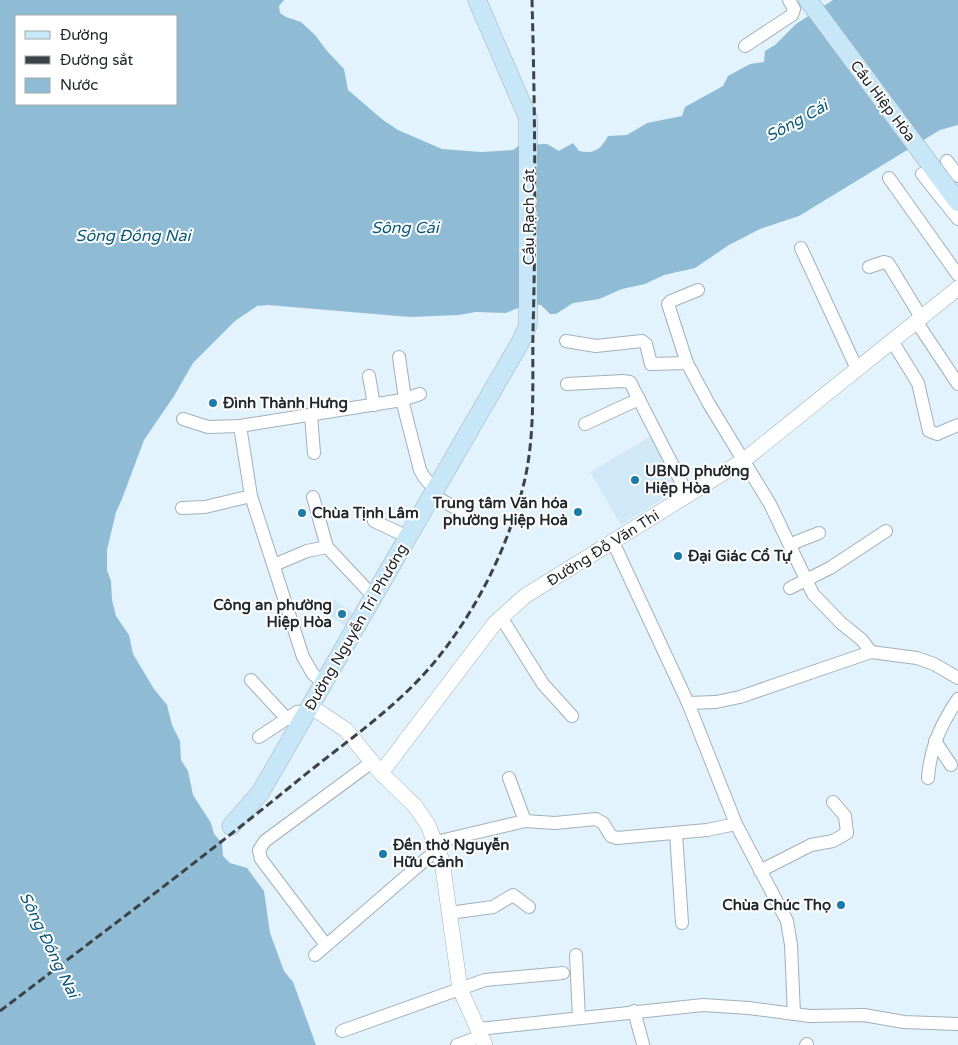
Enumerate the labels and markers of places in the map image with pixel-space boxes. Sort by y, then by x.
place label: Đình Thành Hưng [222,394,348,413]
marker: Đình Thành Hưng [207,397,219,409]
place label: UBND phường Hiệp Hòa [645,462,750,498]
marker: UBND phường Hiệp Hòa [629,474,641,486]
place label: Trung tâm Văn hóa phường Hiệp Hoà [432,494,568,530]
place label: Chùa Tịnh Lâm [312,504,419,522]
marker: Trung tâm Văn hóa phường Hiệp Hoà [572,506,584,518]
marker: Chùa Tịnh Lâm [296,507,308,519]
place label: Đại Giác Cổ Tự [687,547,793,565]
marker: Đại Giác Cổ Tự [672,550,684,562]
place label: Công an phường Hiệp Hòa [213,596,332,632]
marker: Công an phường Hiệp Hòa [336,608,348,620]
place label: Đền thờ Nguyễn Hữu Cảnh [392,836,509,871]
marker: Đền thờ Nguyễn Hữu Cảnh [377,848,389,860]
place label: Chùa Chúc Thọ [722,896,831,914]
marker: Chùa Chúc Thọ [835,899,847,911]

